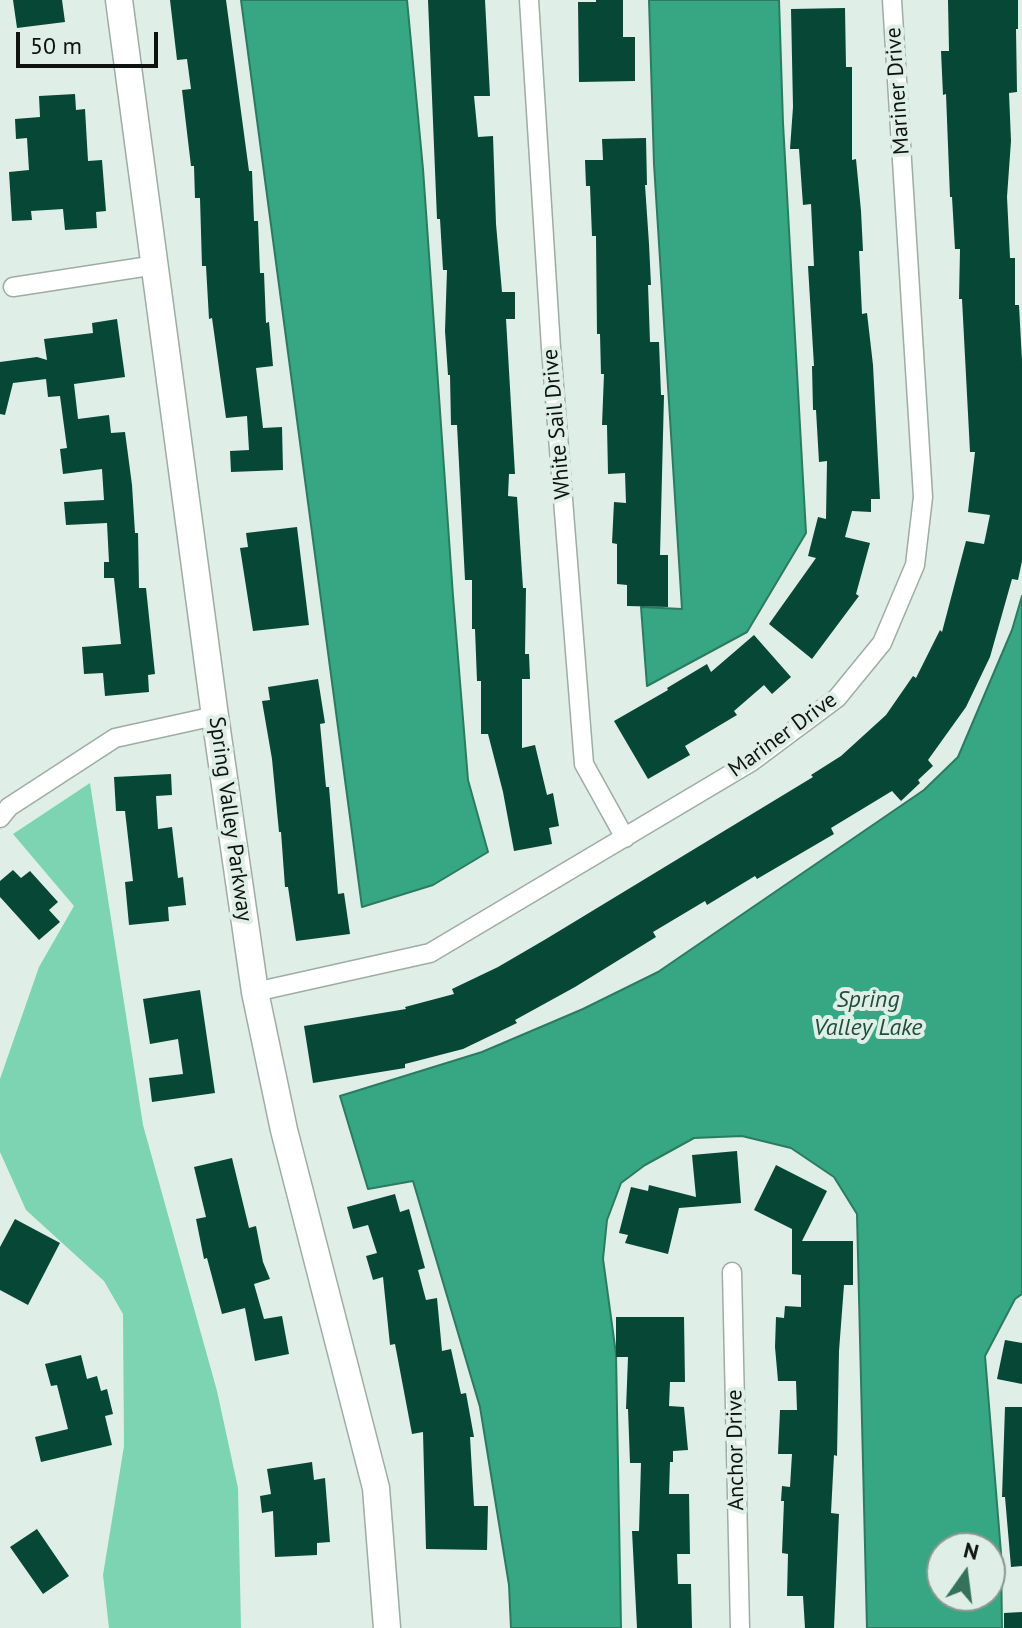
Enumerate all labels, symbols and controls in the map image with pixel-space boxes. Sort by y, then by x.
scale bar [20,16,162,66]
street label: Mariner Drive [880,26,916,156]
text: 50 m [30,30,82,61]
street label: White Sail Drive [537,348,577,500]
street label: Mariner Drive [724,687,842,783]
street label: Spring Valley Parkway [203,715,257,923]
water label: Spring Valley Lake [814,986,922,1042]
street label: Anchor Drive [722,1389,750,1511]
north arrow [926,1532,1006,1612]
text: N [961,1535,982,1566]

